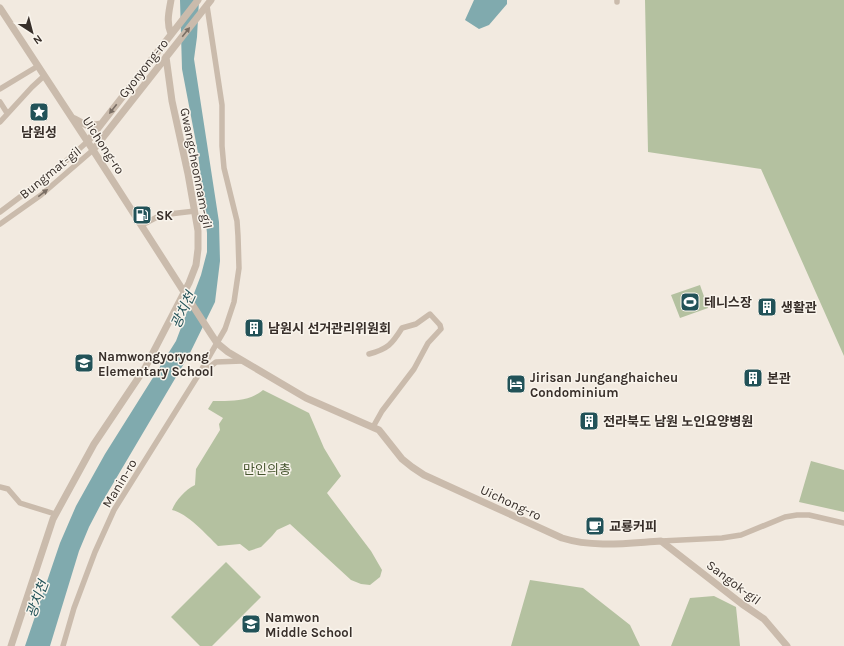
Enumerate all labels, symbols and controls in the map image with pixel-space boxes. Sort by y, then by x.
north arrow [12,12,52,52]
one-way arrow [182,26,190,37]
text: N [31,32,45,47]
street label: Gyoryong-ro [116,36,171,101]
place icon: 남원성 [28,101,50,123]
one-way arrow [109,103,118,114]
street label: Gwangcheonnam-gil [177,106,216,230]
street label: Uichong-ro [79,114,128,177]
place label: 남원성 [21,125,57,140]
street label: Bungmat-gil [17,143,84,202]
one-way arrow [37,189,48,197]
fuel station icon: SK [131,204,153,226]
place label: SK [156,208,173,223]
water label: 광치천 [168,288,200,331]
sports icon: 테니스장 [679,291,701,313]
place label: 테니스장 [704,295,752,310]
building icon: 생활관 [756,296,778,318]
place label: 생활관 [781,300,817,315]
building icon: 남원시 선거관리위원회 [243,317,265,339]
place label: 남원시 선거관리위원회 [268,321,391,336]
place label: Namwongyoryong Elementary School [98,349,213,379]
school or university icon: Namwongyoryong Elementary School [73,352,95,374]
building icon: 본관 [742,367,764,389]
place label: Jirisan Junganghaicheu Condominium [530,370,678,400]
place label: 본관 [767,371,791,386]
hotel icon: Jirisan Junganghaicheu Condominium [505,373,527,395]
building icon: 전라북도 남원 노인요양병원 [578,410,600,432]
place label: 전라북도 남원 노인요양병원 [603,414,753,429]
street label: Manin-ro [99,456,140,510]
park label: 만인의총 [243,462,291,477]
street label: Uichong-ro [478,482,544,523]
cafe icon: 교룡커피 [584,515,606,537]
place label: 교룡커피 [609,519,657,534]
street label: Sangok-gil [704,557,764,608]
water label: 광치천 [23,577,52,620]
place label: Namwon Middle School [265,610,353,640]
school or university icon: Namwon Middle School [240,613,262,635]

